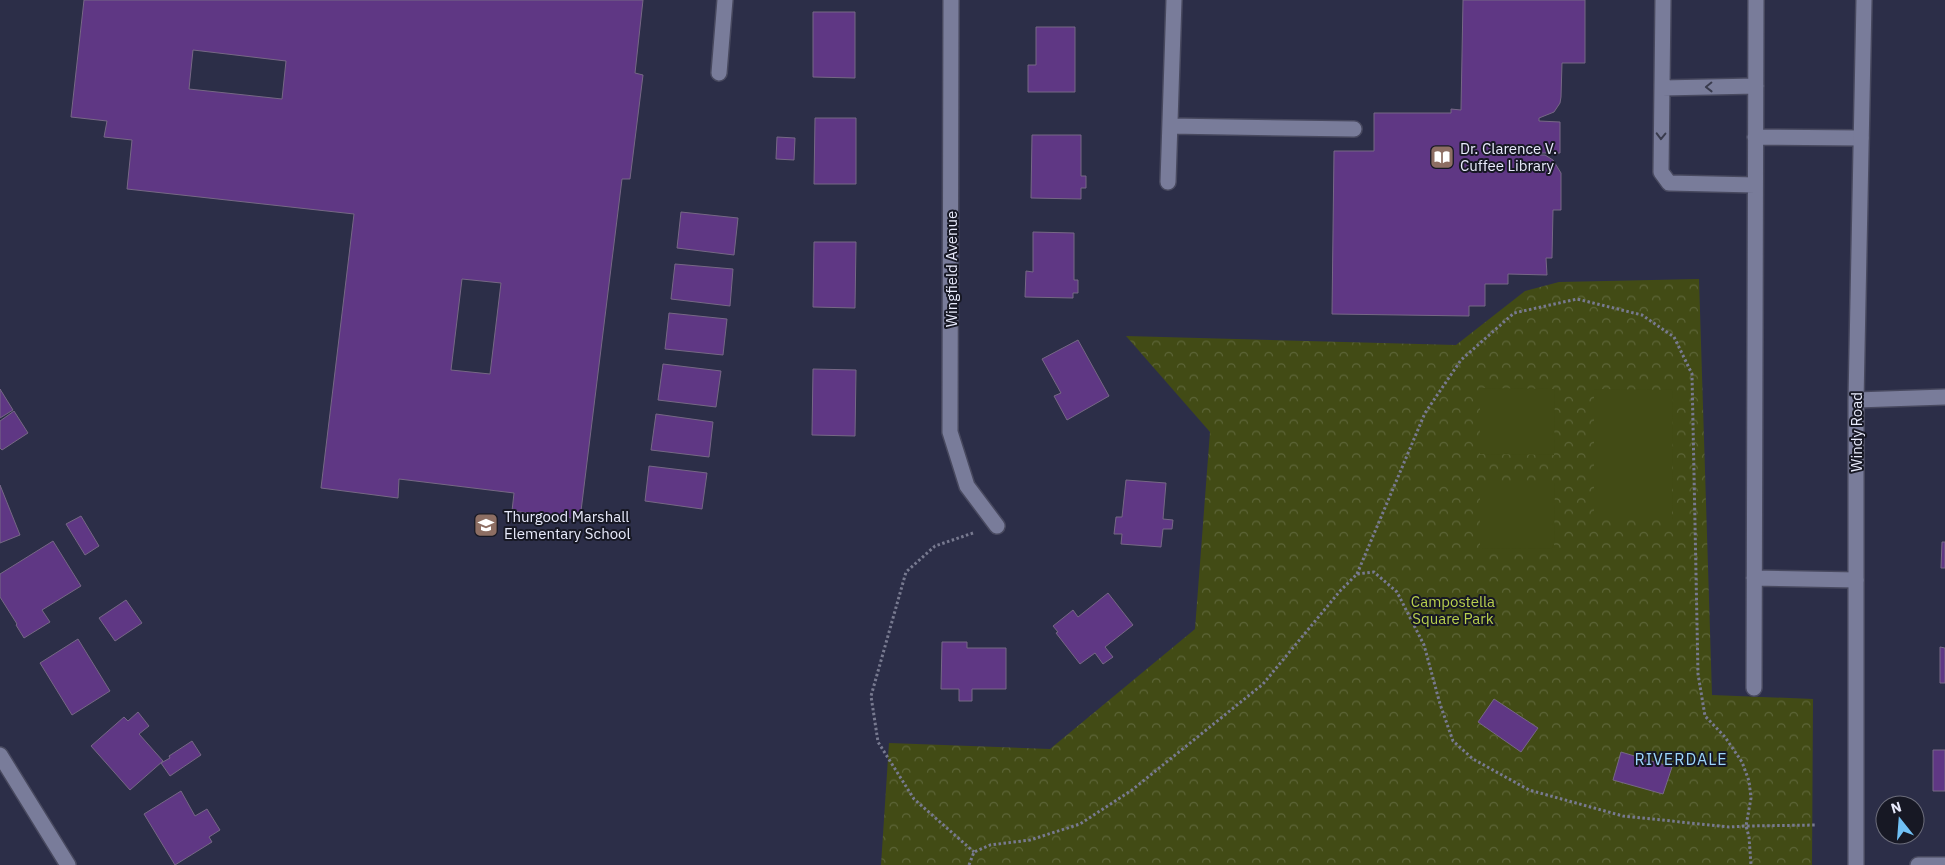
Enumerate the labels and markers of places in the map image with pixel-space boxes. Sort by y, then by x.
place label: Dr. Clarence V. Cuffee Library [1460,139,1557,175]
library icon: Dr. Clarence V. Cuffee Library [1429,144,1455,170]
place label: Thurgood Marshall Elementary School [504,507,631,543]
school or university icon: Thurgood Marshall Elementary School [473,512,499,538]

